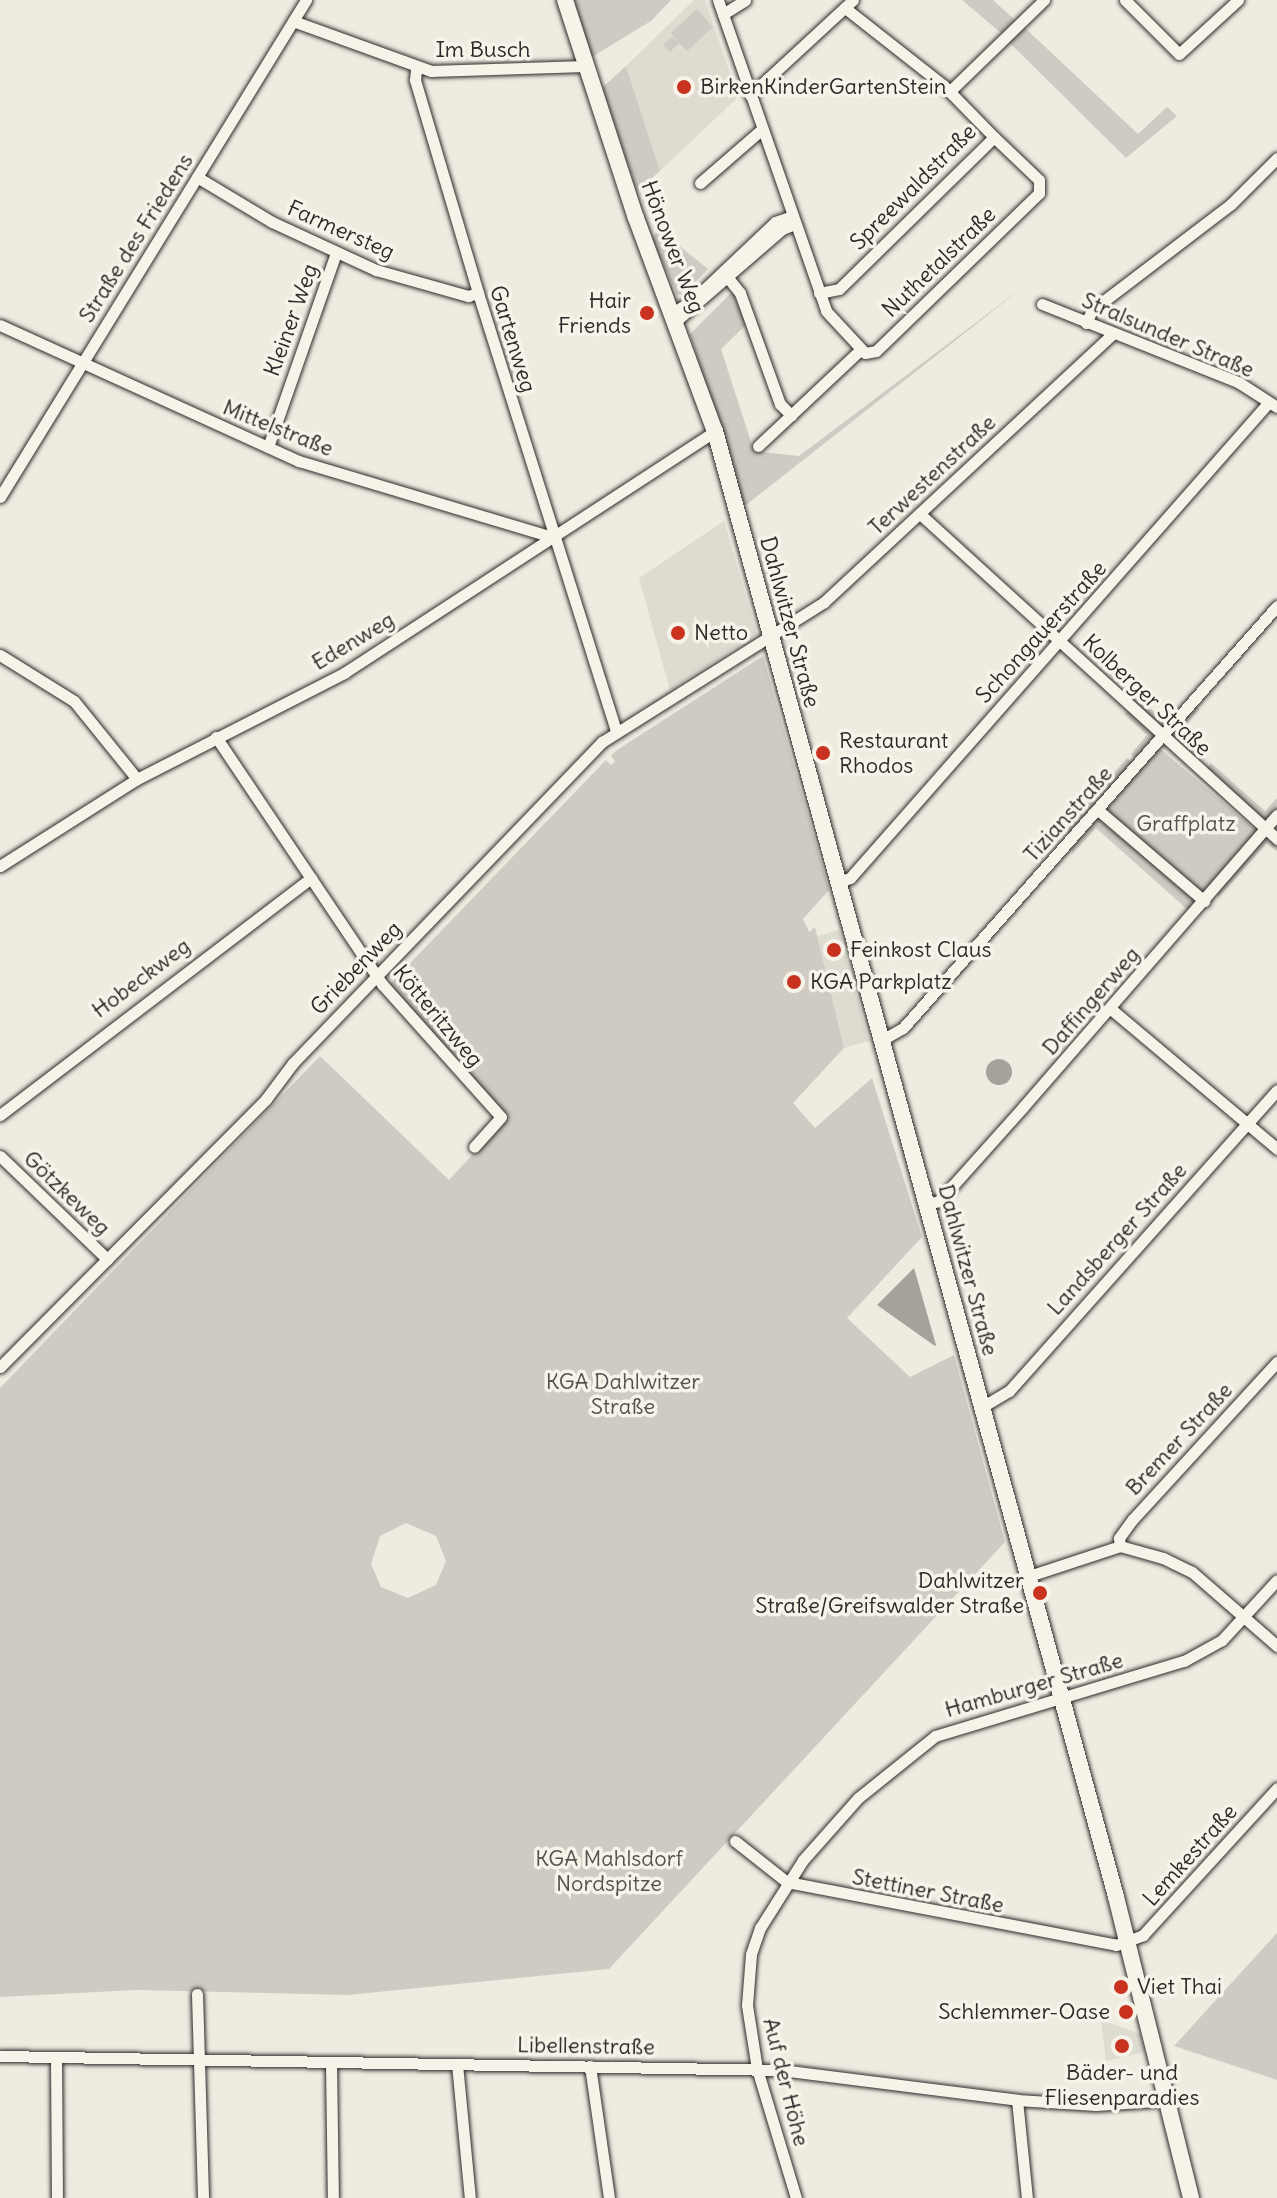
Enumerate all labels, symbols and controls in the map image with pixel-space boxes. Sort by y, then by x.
street label: Im Busch [435,37,531,63]
place label: BirkenKinderGartenStein [700,74,946,100]
marker: BirkenKinderGartenStein [675,78,693,96]
street label: Spreewaldstraße [845,119,981,255]
street label: Straße des Friedens [73,149,199,327]
street label: Hönower Weg [636,177,710,317]
street label: Farmersteg [283,195,399,265]
street label: Nuthetalstraße [877,201,1001,323]
street label: Kleiner Weg [259,260,323,380]
street label: Gartenweg [484,282,542,396]
place label: Hair Friends [558,287,631,338]
street label: Stralsunder Straße [1078,287,1258,383]
marker: Hair Friends [638,304,656,322]
street label: Mittelstraße [219,394,337,462]
street label: Terwestenstraße [863,409,1001,541]
street label: Dahlwitzer Straße [754,534,826,710]
street label: Schongauerstraße [970,556,1112,708]
street label: Edenweg [307,606,399,676]
place label: Netto [694,620,748,646]
marker: Netto [669,624,687,642]
street label: Kolberger Straße [1077,629,1217,761]
place label: Restaurant Rhodos [839,727,948,778]
marker: Restaurant Rhodos [814,744,832,762]
street label: Tizianstraße [1018,761,1118,867]
park label: Graffplatz [1136,811,1236,837]
street label: Griebenweg [305,916,407,1020]
street label: Hobeckweg [87,933,195,1023]
place label: Feinkost Claus [850,937,992,963]
marker: Feinkost Claus [825,941,843,959]
street label: Daffingerweg [1037,941,1145,1061]
street label: Kötteritzweg [388,960,488,1072]
place label: KGA Parkplatz [810,969,952,995]
marker: KGA Parkplatz [785,973,803,991]
street label: Götzkeweg [18,1145,116,1241]
street label: Landsberger Straße [1042,1158,1192,1320]
street label: Dahlwitzer Straße [932,1182,1004,1358]
park label: KGA Dahlwitzer Straße [546,1368,700,1420]
street label: Bremer Straße [1120,1377,1238,1501]
place label: Dahlwitzer Straße/Greifswalder Straße [755,1567,1024,1618]
marker: Dahlwitzer Straße/Greifswalder Straße [1031,1584,1049,1602]
street label: Hamburger Straße [942,1647,1126,1723]
street label: Lemkestraße [1137,1799,1243,1911]
park label: KGA Mahlsdorf Nordspitze [535,1845,683,1896]
street label: Stettiner Straße [850,1863,1006,1919]
place label: Viet Thai [1137,1974,1222,2000]
marker: Viet Thai [1112,1978,1130,1996]
place label: Schlemmer-Oase [938,1999,1110,2025]
marker: Schlemmer-Oase [1117,2003,1135,2021]
street label: Auf der Höhe [757,2015,815,2149]
street label: Libellenstraße [517,2032,655,2060]
marker: Bäder- und Fliesenparadies [1113,2037,1131,2055]
place label: Bäder- und Fliesenparadies [1045,2059,1199,2110]

